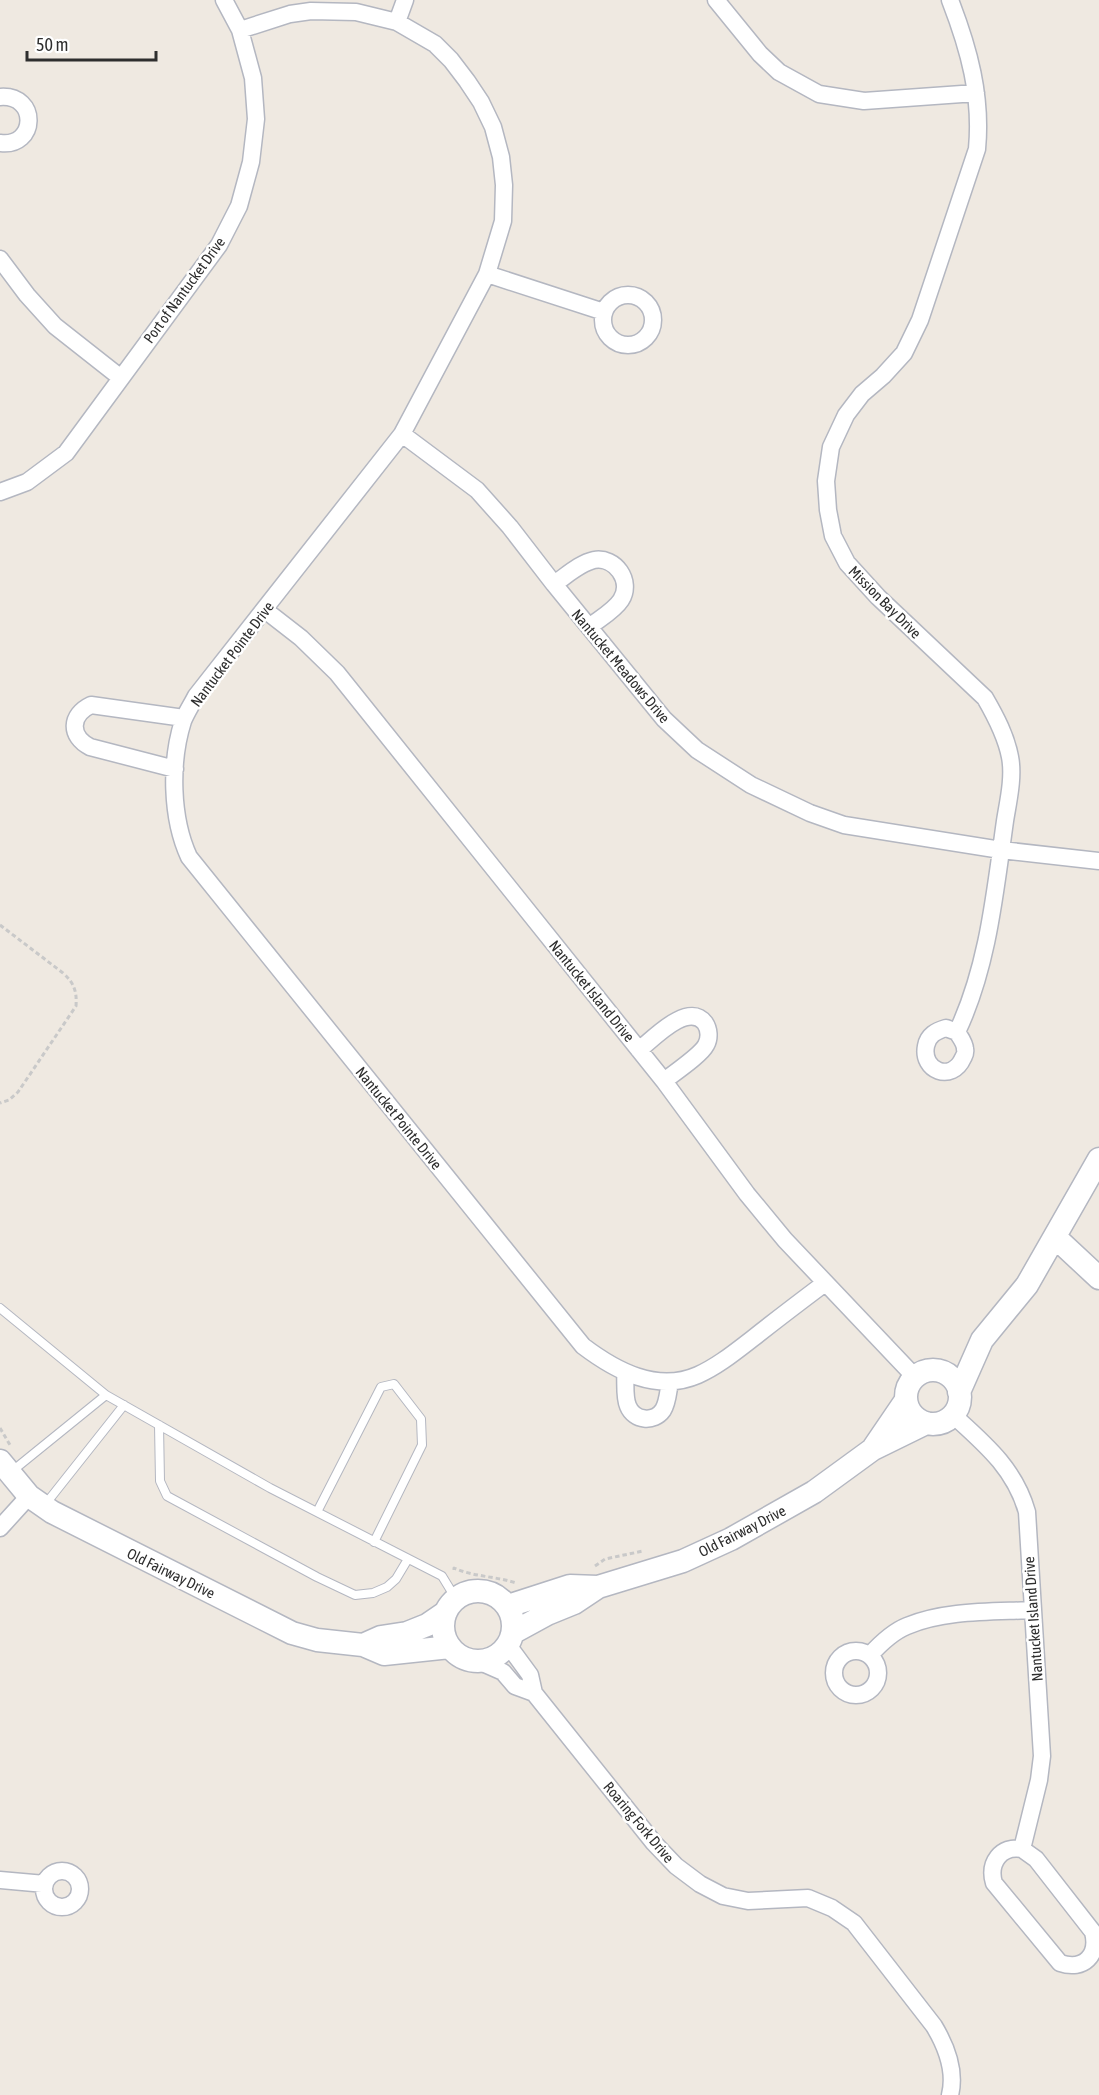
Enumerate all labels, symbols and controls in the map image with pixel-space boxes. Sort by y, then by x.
scale bar [27,24,156,62]
text: 50 m [36,34,68,55]
street label: Port of Nantucket Drive [140,233,228,346]
street label: Mission Bay Drive [845,562,925,642]
street label: Nantucket Pointe Drive [187,598,277,710]
street label: Nantucket Meadows Drive [569,606,674,726]
street label: Nantucket Island Drive [546,937,638,1045]
street label: Nantucket Pointe Drive [352,1063,446,1173]
street label: Old Fairway Drive [696,1502,789,1560]
street label: Old Fairway Drive [124,1544,218,1602]
street label: Nantucket Island Drive [1020,1556,1046,1682]
street label: Roaring Fork Drive [600,1778,678,1866]

